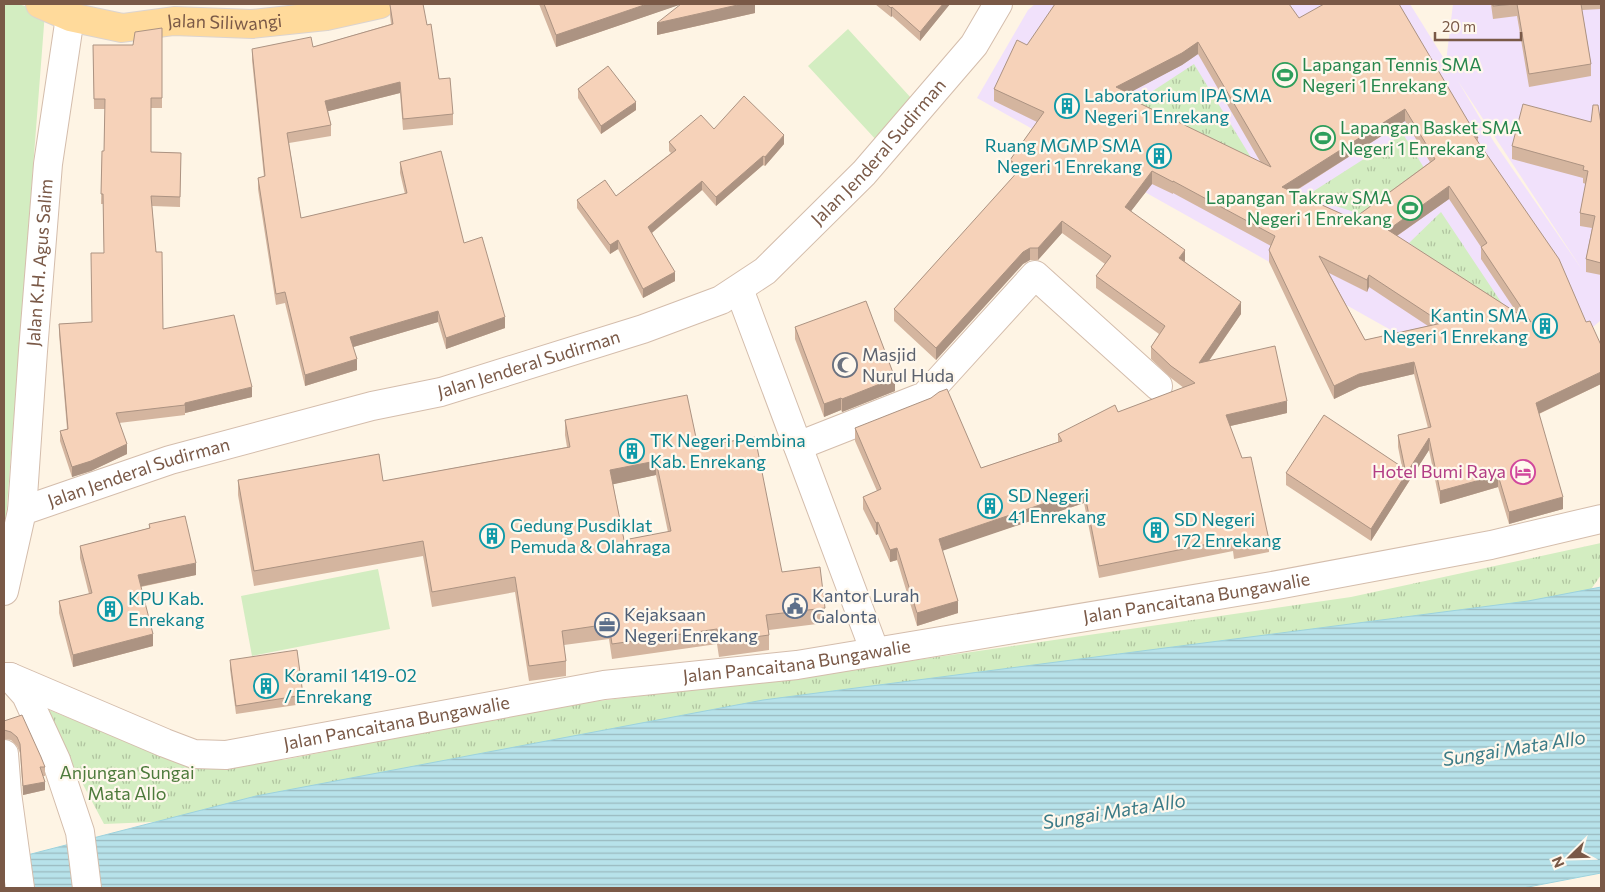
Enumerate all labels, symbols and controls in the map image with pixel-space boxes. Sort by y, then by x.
street label: Jalan Siliwangi [166,9,283,34]
scale bar [1435,10,1521,42]
text: 20 m [1442,17,1476,35]
place label: Lapangan Tennis SMA Negeri 1 Enrekang [1302,53,1482,96]
sports icon: Lapangan Tennis SMA Negeri 1 Enrekang [1272,62,1298,88]
street label: Jalan Jenderal Sudirman [806,74,950,229]
place label: Laboratorium IPA SMA Negeri 1 Enrekang [1084,84,1272,127]
building icon: Laboratorium IPA SMA Negeri 1 Enrekang [1054,93,1080,119]
place label: Lapangan Basket SMA Negeri 1 Enrekang [1340,116,1522,159]
sports icon: Lapangan Basket SMA Negeri 1 Enrekang [1310,125,1336,151]
place label: Ruang MGMP SMA Negeri 1 Enrekang [985,134,1142,177]
building icon: Ruang MGMP SMA Negeri 1 Enrekang [1146,143,1172,169]
street label: Jalan K.H. Agus Salim [21,178,57,347]
place label: Lapangan Takraw SMA Negeri 1 Enrekang [1206,186,1392,229]
sports icon: Lapangan Takraw SMA Negeri 1 Enrekang [1397,195,1423,221]
place label: Kantin SMA Negeri 1 Enrekang [1383,304,1528,347]
building icon: Kantin SMA Negeri 1 Enrekang [1532,313,1558,339]
street label: Jalan Jenderal Sudirman [436,325,623,402]
place label: Masjid Nurul Huda [862,343,954,386]
mosque icon: Masjid Nurul Huda [832,352,858,378]
place label: TK Negeri Pembina Kab. Enrekang [650,429,806,472]
street label: Jalan Jenderal Sudirman [44,433,232,511]
building icon: TK Negeri Pembina Kab. Enrekang [619,438,645,464]
hotel icon: Hotel Bumi Raya [1510,459,1536,485]
place label: Hotel Bumi Raya [1372,460,1506,482]
place label: SD Negeri 41 Enrekang [1008,484,1106,527]
building icon: SD Negeri 41 Enrekang [977,493,1003,519]
place label: SD Negeri 172 Enrekang [1174,508,1281,551]
place label: Gedung Pusdiklat Pemuda & Olahraga [510,514,671,557]
building icon: SD Negeri 172 Enrekang [1143,517,1169,543]
building icon: Gedung Pusdiklat Pemuda & Olahraga [479,523,505,549]
street label: Jalan Pancaitana Bungawalie [1081,567,1312,627]
place label: Kantor Lurah Galonta [812,584,920,627]
place label: KPU Kab. Enrekang [128,587,205,630]
public building icon: Kantor Lurah Galonta [782,593,808,619]
building icon: KPU Kab. Enrekang [97,596,123,622]
place label: Kejaksaan Negeri Enrekang [624,603,758,646]
office icon: Kejaksaan Negeri Enrekang [594,612,620,638]
street label: Jalan Pancaitana Bungawalie [682,634,912,687]
place label: Koramil 1419-02 / Enrekang [284,664,417,707]
building icon: Koramil 1419-02 / Enrekang [253,673,279,699]
street label: Jalan Pancaitana Bungawalie [281,691,511,754]
water label: Sungai Mata Allo [1441,725,1587,770]
park label: Anjungan Sungai Mata Allo [59,761,195,804]
water label: Sungai Mata Allo [1041,788,1187,833]
north arrow [1545,832,1595,882]
text: N [1548,854,1567,870]

